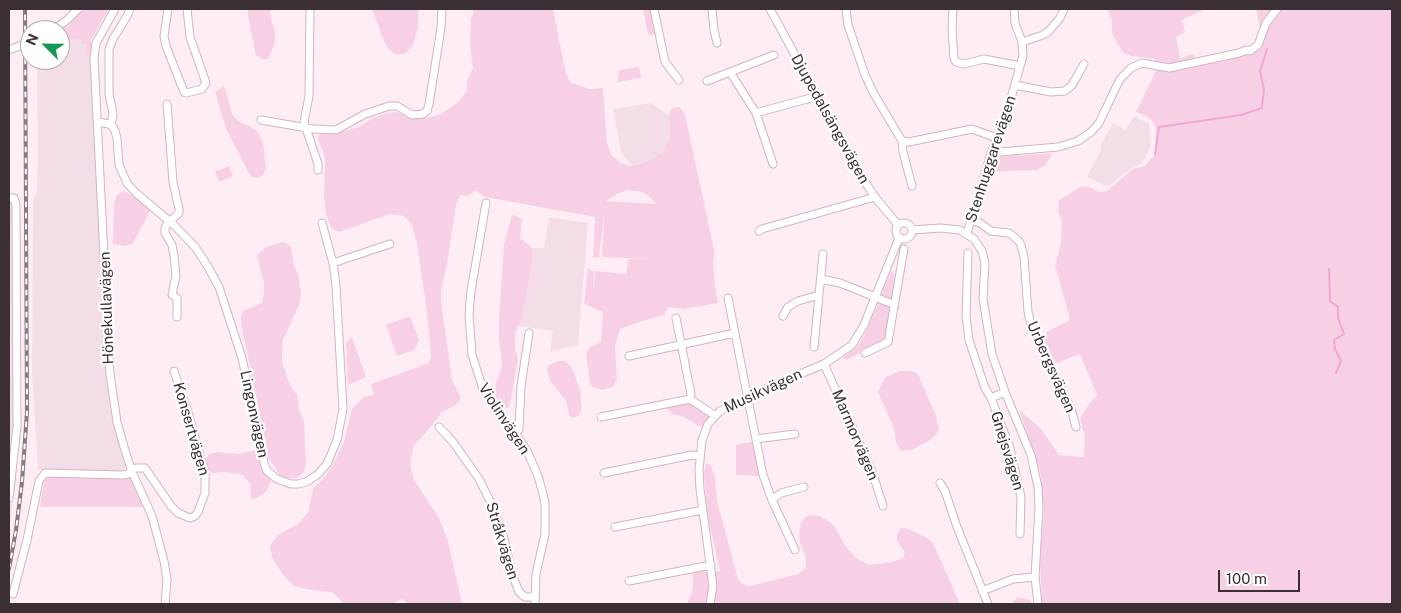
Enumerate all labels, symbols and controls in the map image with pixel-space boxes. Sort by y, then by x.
north arrow [20,20,70,70]
text: N [23,31,42,48]
street label: Djupedalsängsvägen [787,51,873,187]
street label: Stenhuggarevägen [962,93,1020,225]
street label: Hönekullavägen [96,251,118,365]
street label: Urbergsvägen [1023,319,1079,415]
street label: Musikvägen [721,365,805,417]
street label: Lingonvägen [236,369,272,459]
street label: Konsertvägen [169,380,213,478]
street label: Violinvägen [474,380,534,458]
street label: Marmorvägen [828,387,882,483]
street label: Gnejsvägen [986,409,1028,493]
street label: Stråkvägen [482,500,522,582]
scale bar [1221,560,1304,592]
text: 100 m [1226,570,1267,587]

